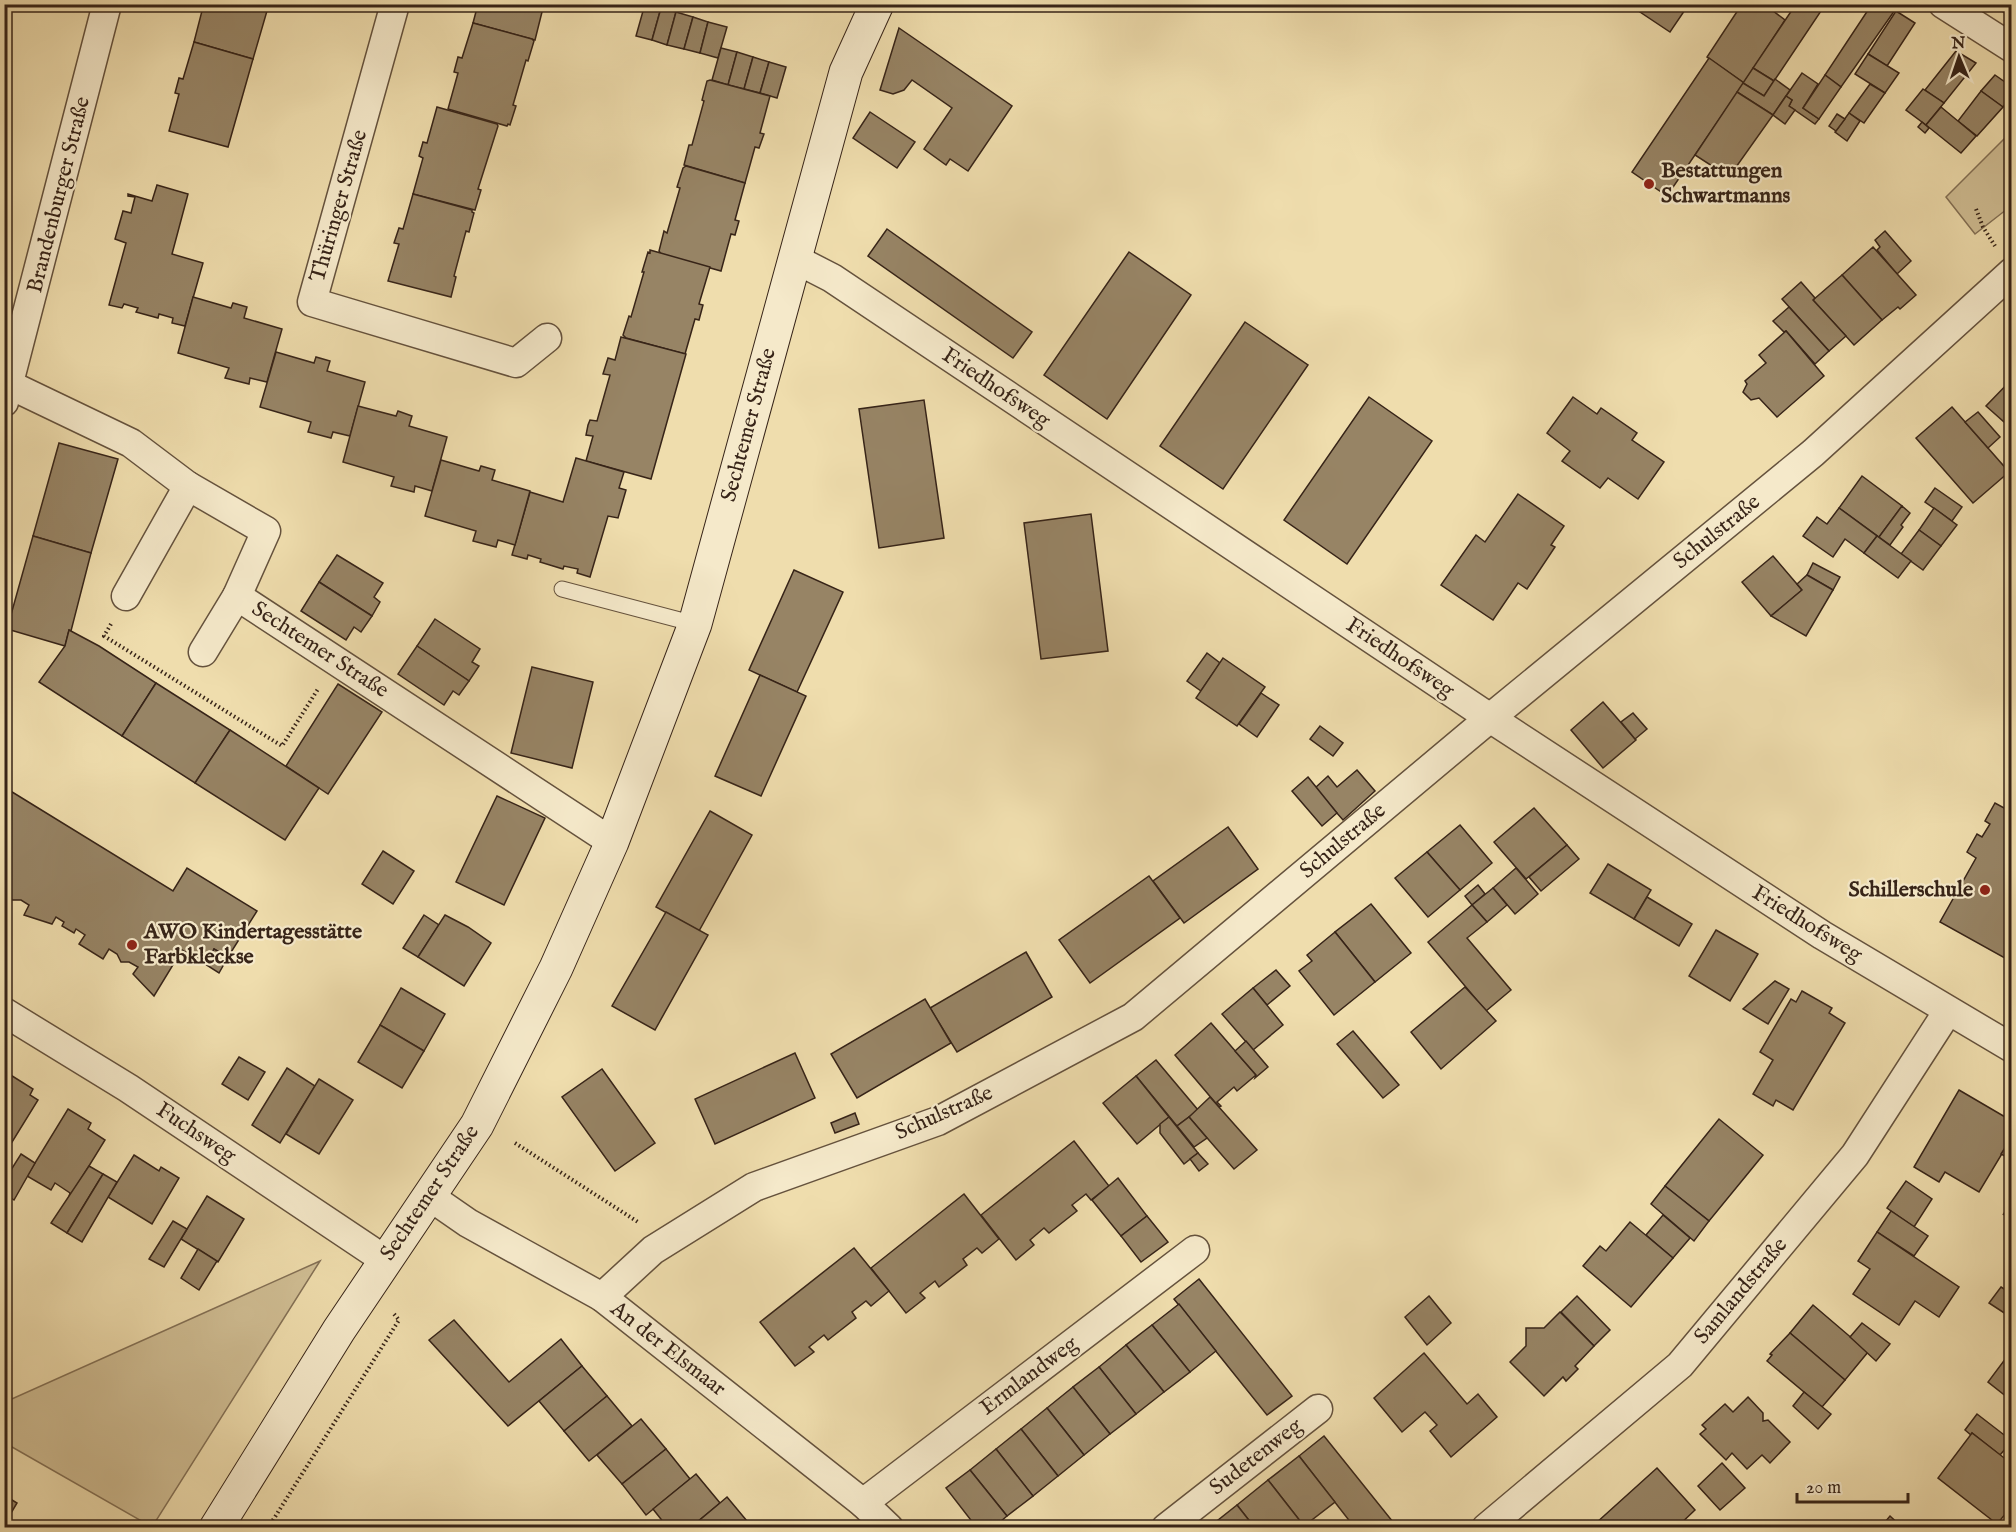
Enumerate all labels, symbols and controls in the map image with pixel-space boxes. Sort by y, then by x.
north arrow [1929,27,1989,87]
text: N [1950,34,1966,54]
street label: Brandenburger Straße [21,94,97,296]
street label: Thüringer Straße [304,126,374,286]
place label: Bestattungen Schwartmanns [1661,157,1791,210]
marker: Bestattungen Schwartmanns [1642,177,1656,191]
street label: Friedhofsweg [936,341,1056,435]
street label: Sechtemer Straße [715,345,783,505]
street label: Schulstraße [1668,488,1766,576]
street label: Sechtemer Straße [246,595,394,705]
street label: Friedhofsweg [1340,611,1460,705]
street label: Schulstraße [1294,797,1392,885]
place label: Schillerschule [1848,876,1973,904]
street label: Friedhofsweg [1747,879,1868,970]
marker: Schillerschule [1978,883,1992,897]
place label: AWO Kindertagesstätte Farbkleckse [143,918,362,971]
marker: AWO Kindertagesstätte Farbkleckse [125,938,139,952]
street label: Schulstraße [891,1079,997,1147]
street label: Fuchsweg [151,1096,242,1171]
street label: Sechtemer Straße [374,1120,486,1266]
street label: Samlandstraße [1688,1232,1794,1350]
street label: An der Elsmaar [604,1295,731,1403]
street label: Ermlandweg [974,1329,1084,1422]
street label: Sudetenweg [1204,1411,1309,1502]
scale bar [1797,1466,1908,1504]
text: 20 m [1806,1477,1841,1500]

